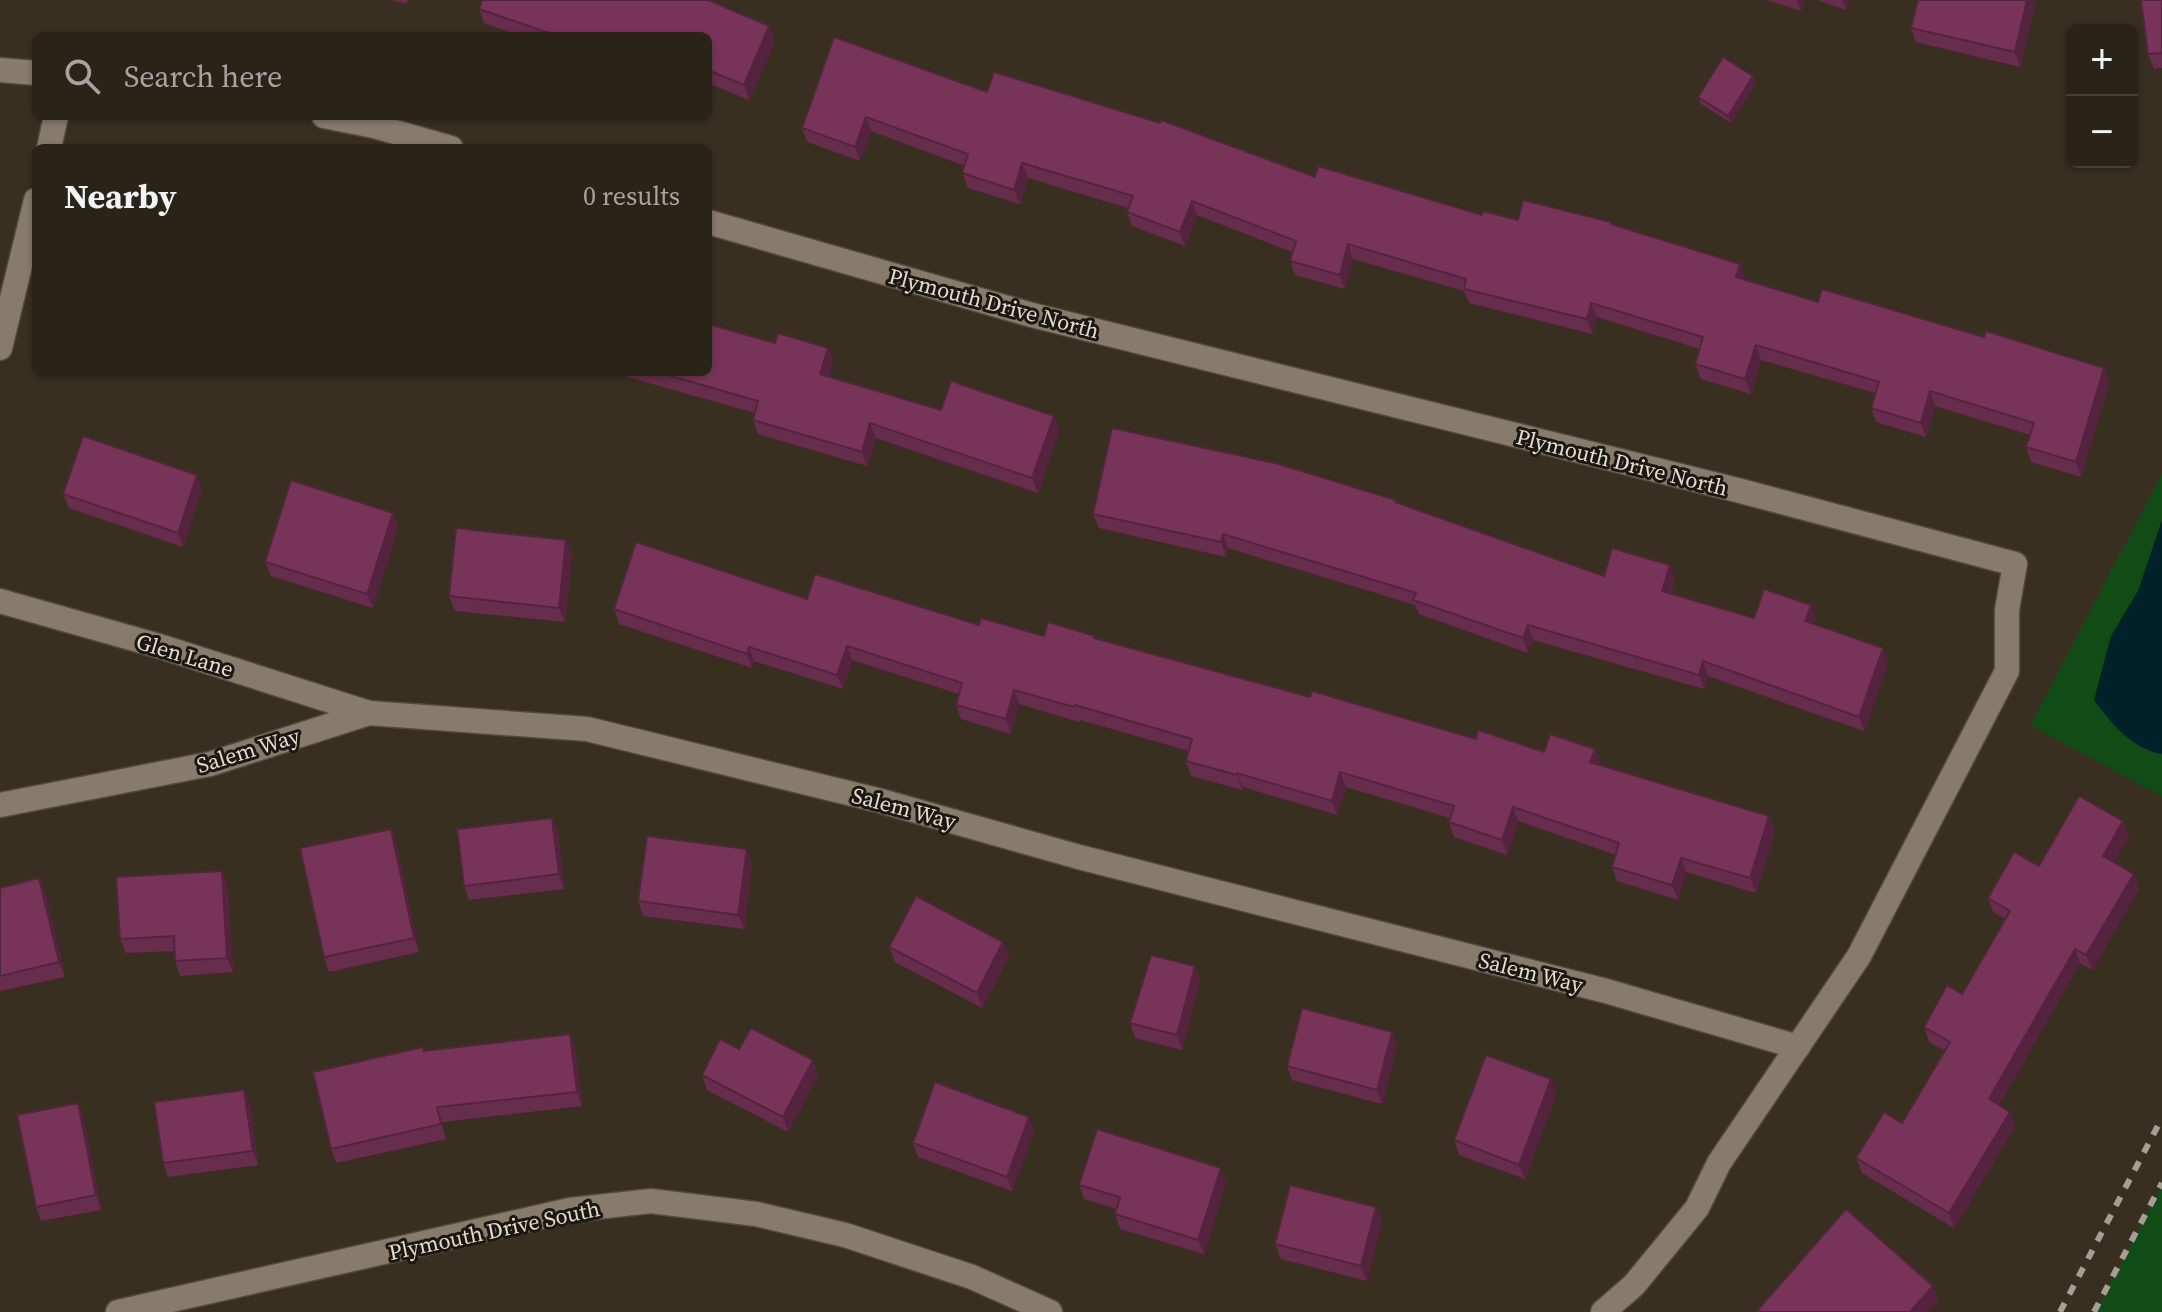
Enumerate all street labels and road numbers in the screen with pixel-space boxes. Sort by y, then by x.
street label: Plymouth Drive North [885,260,1103,346]
street label: Plymouth Drive North [1513,421,1731,503]
street label: Glen Lane [133,626,237,684]
street label: Salem Way [193,720,304,780]
street label: Salem Way [849,780,960,836]
street label: Salem Way [1476,945,1587,1000]
street label: Plymouth Drive South [386,1193,602,1267]

